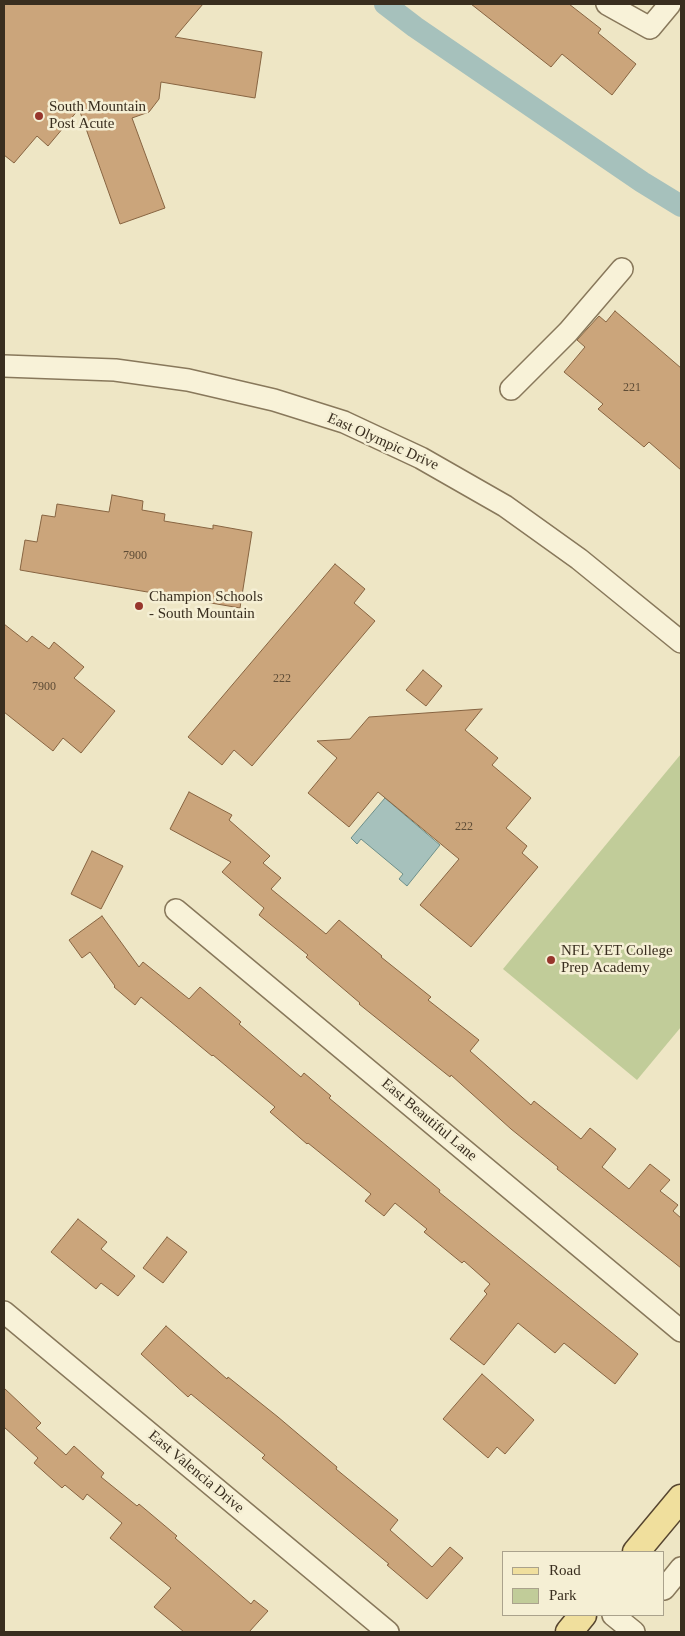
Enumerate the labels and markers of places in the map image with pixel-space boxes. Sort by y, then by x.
place label: South Mountain Post Acute [49,98,146,133]
marker: South Mountain Post Acute [33,110,45,122]
place label: Champion Schools - South Mountain [149,588,263,623]
marker: Champion Schools - South Mountain [133,600,145,612]
place label: NFL YET College Prep Academy [561,942,673,977]
marker: NFL YET College Prep Academy [545,954,557,966]

